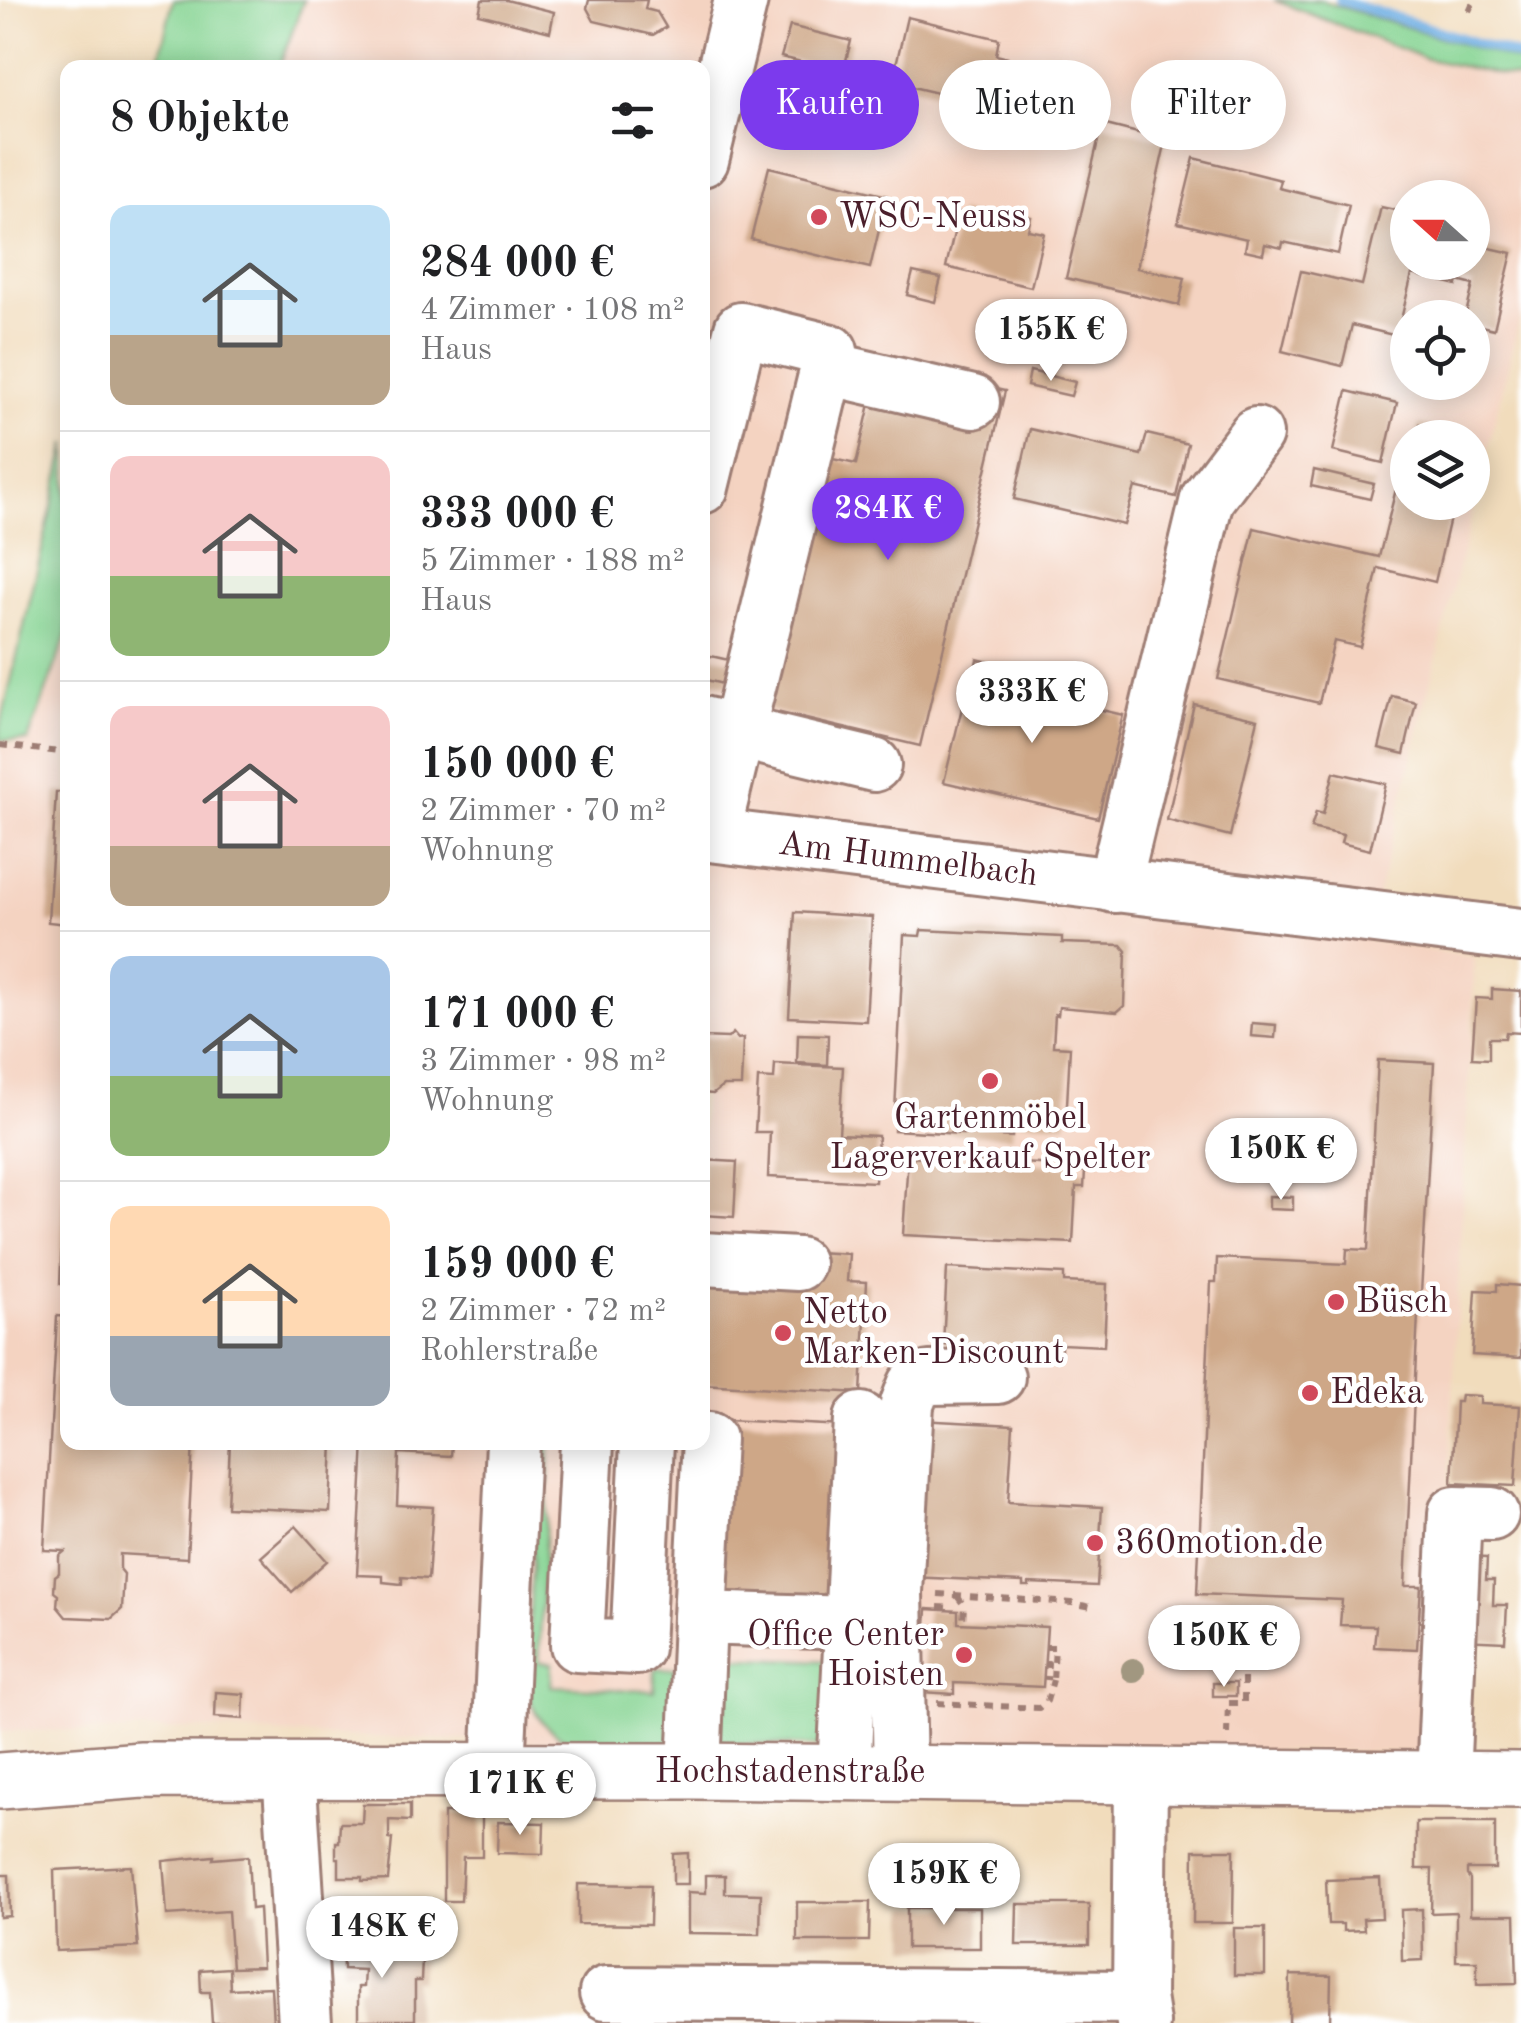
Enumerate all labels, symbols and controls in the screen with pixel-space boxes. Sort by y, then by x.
chip: Kaufen [740,60,919,150]
chip: Mieten [939,60,1111,150]
chip: Filter [1131,60,1286,150]
icon: filters [605,93,660,148]
text: 8 Objekte [110,99,290,141]
north arrow [1390,180,1490,280]
map controls [1390,180,1490,520]
place label: WSC-Neuss [839,200,1027,235]
marker: WSC-Neuss [808,206,830,228]
text: 284 000 € [420,244,614,286]
icon: home [190,245,310,365]
text: 4 Zimmer · 108 m² [420,295,685,327]
pin: 155K € [970,299,1132,384]
button: locate [1390,300,1490,400]
text: 155K € [997,315,1105,347]
text: Haus [420,335,492,367]
button: layers [1390,420,1490,520]
pin: 284K € [807,478,969,563]
text: 284K € [834,494,942,526]
text: 333 000 € [420,495,614,537]
icon: home [190,496,310,616]
text: 5 Zimmer · 188 m² [420,546,685,578]
text: Haus [420,586,492,618]
pin: 333K € [951,661,1113,746]
text: 333K € [978,677,1086,709]
text: 150 000 € [420,745,614,787]
icon: home [190,746,310,866]
text: 2 Zimmer · 70 m² [420,796,666,828]
street label: Am Hummelbach [776,827,1040,893]
text: Wohnung [420,836,553,868]
text: 171 000 € [420,995,614,1037]
icon: home [190,996,310,1116]
text: 3 Zimmer · 98 m² [420,1046,666,1078]
marker: Gartenmöbel Lagerverkauf Spelter [979,1070,1001,1092]
text: Wohnung [420,1086,553,1118]
place label: Gartenmöbel Lagerverkauf Spelter [829,1101,1151,1176]
pin: 150K € [1200,1118,1362,1203]
text: 150K € [1227,1134,1335,1166]
text: 159 000 € [420,1245,614,1287]
icon: home [190,1246,310,1366]
place label: Büsch [1356,1285,1448,1320]
marker: Büsch [1325,1291,1347,1313]
text: 2 Zimmer · 72 m² [420,1296,666,1328]
place label: Netto Marken-Discount [803,1296,1065,1371]
marker: Netto Marken-Discount [772,1322,794,1344]
text: Rohlerstraße [420,1336,598,1368]
place label: Edeka [1330,1376,1424,1411]
marker: Edeka [1299,1382,1321,1404]
place label: 360motion.de [1115,1526,1323,1561]
marker: 360motion.de [1084,1532,1106,1554]
pin: 150K € [1143,1605,1305,1690]
place label: Office Center Hoisten [747,1618,944,1693]
text: 150K € [1170,1621,1278,1653]
marker: Office Center Hoisten [953,1644,975,1666]
pin: 171K € [439,1753,601,1838]
street label: Hochstadenstraße [655,1755,925,1790]
text: 171K € [466,1769,574,1801]
pin: 159K € [863,1843,1025,1928]
text: 159K € [890,1859,998,1891]
pin: 148K € [301,1896,463,1981]
text: 148K € [328,1912,436,1944]

